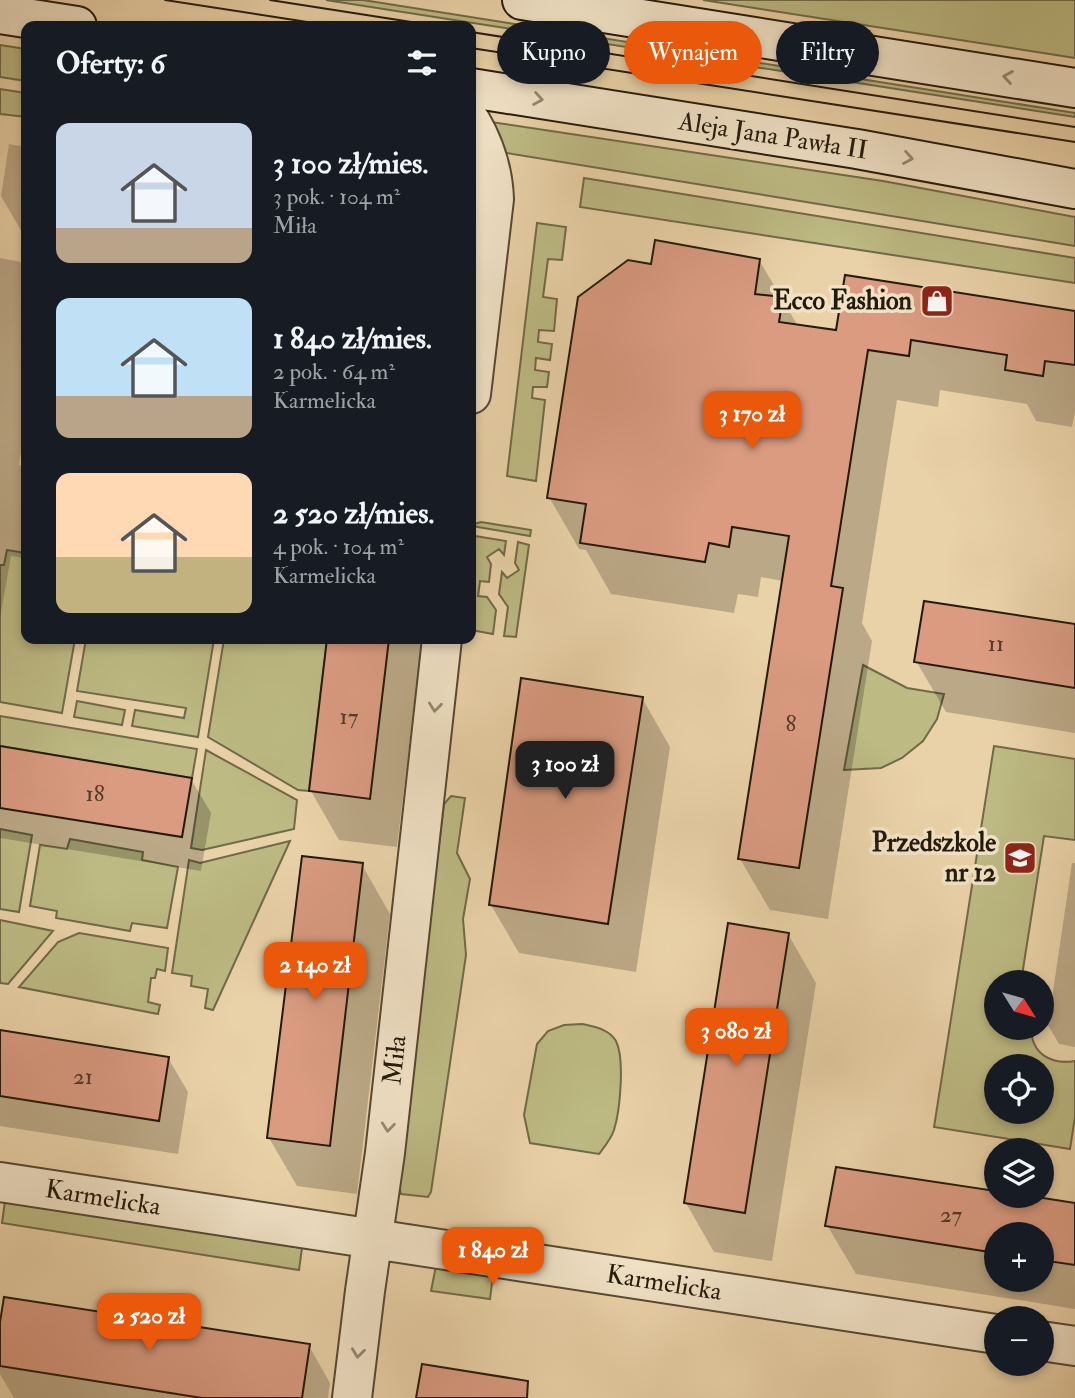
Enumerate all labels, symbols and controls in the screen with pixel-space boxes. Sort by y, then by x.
chip: Kupno [497,21,610,84]
chip: Wynajem [624,21,762,84]
chip: Filtry [776,21,879,84]
icon: filters [403,44,441,82]
text: Oferty: 6 [56,45,165,82]
one-way arrow [1002,70,1014,85]
one-way arrow [532,91,544,106]
street label: Aleja Jana Pawła II [675,105,870,167]
text: 3 100 zł/mies. [273,145,428,182]
one-way arrow [902,150,914,165]
icon: home [112,151,196,235]
text: 3 pok. · 104 m² [273,182,400,211]
text: Miła [273,211,317,240]
shop icon: Ecco Fashion [918,282,956,320]
place label: Ecco Fashion [773,285,913,317]
text: 1 840 zł/mies. [273,320,432,357]
icon: home [112,326,196,410]
text: 2 pok. · 64 m² [273,357,395,386]
text: Karmelicka [273,386,376,415]
pin: 3 170 zł [680,392,824,451]
text: 3 170 zł [719,399,785,428]
text: 2 520 zł/mies. [273,495,434,532]
icon: home [112,501,196,585]
text: 4 pok. · 104 m² [273,532,404,561]
text: Karmelicka [273,561,376,590]
house number: 11 [988,629,1004,658]
one-way arrow [427,701,442,712]
house number: 17 [340,702,359,731]
house number: 8 [786,709,797,738]
pin: 3 100 zł [493,742,637,801]
text: 3 100 zł [531,749,599,778]
house number: 18 [85,779,105,808]
place label: Przedszkole nr 12 [872,827,996,889]
school or university icon: Przedszkole nr 12 [1001,839,1039,877]
pin: 2 140 zł [243,942,387,1002]
text: 2 140 zł [280,950,350,979]
north arrow [984,970,1054,1040]
map controls [984,970,1054,1376]
pin: 3 080 zł [664,1009,808,1068]
text: 3 080 zł [701,1016,771,1045]
street label: Miła [377,1033,414,1086]
button: locate [984,1054,1054,1124]
house number: 21 [73,1062,93,1091]
one-way arrow [380,1122,395,1133]
button: layers [984,1138,1054,1208]
street label: Karmelicka [43,1173,163,1223]
house number: 27 [940,1200,963,1229]
button: + [984,1222,1054,1292]
pin: 1 840 zł [421,1228,565,1287]
text: 1 840 zł [458,1235,528,1264]
street label: Karmelicka [604,1258,724,1308]
pin: 2 520 zł [77,1294,221,1353]
text: 2 520 zł [113,1301,185,1330]
button: − [984,1306,1054,1376]
one-way arrow [350,1347,365,1359]

